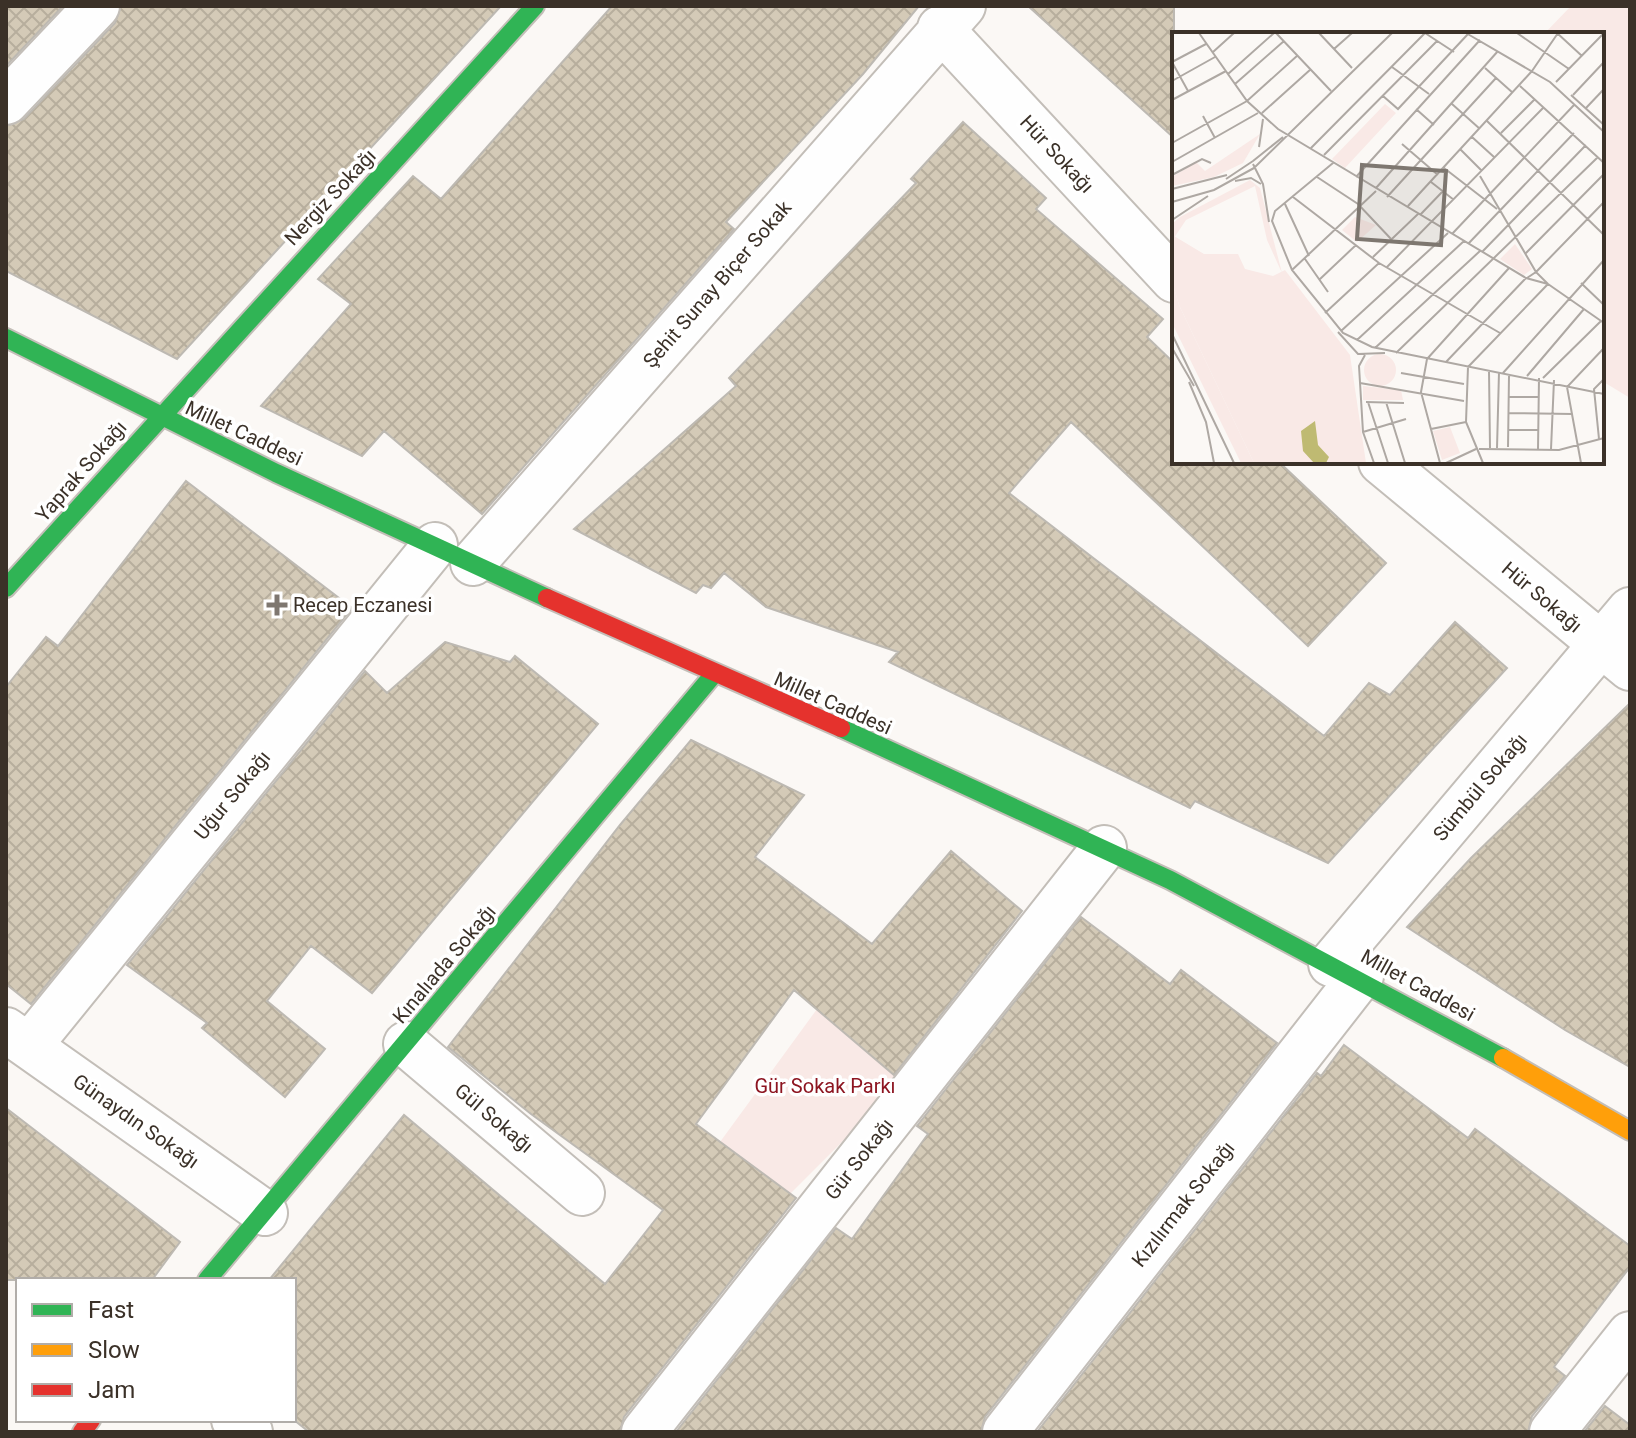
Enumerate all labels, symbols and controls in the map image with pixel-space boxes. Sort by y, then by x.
inset map [1172,32,1604,464]
street label: Hür Sokağı [1015,110,1099,198]
street label: Nergiz Sokağı [279,144,381,250]
street label: Şehit Sunay Biçer Sokak [638,195,797,372]
street label: Millet Caddesi [182,395,306,471]
street label: Yaprak Sokağı [31,415,131,527]
street label: Hür Sokağı [1497,556,1587,638]
place label: Recep Eczanesi [293,593,432,617]
marker: Recep Eczanesi [268,596,286,614]
street label: Millet Caddesi [770,666,896,740]
street label: Sümbül Sokağı [1428,728,1532,846]
street label: Uğur Sokağı [189,746,275,844]
street label: Kınalıada Sokağı [387,900,501,1028]
street label: Millet Caddesi [1357,944,1479,1026]
street label: Günaydın Sokağı [68,1069,204,1173]
park label: Gür Sokak Parkı [754,1074,896,1098]
street label: Gül Sokağı [450,1078,538,1158]
street label: Gür Sokağı [820,1113,898,1205]
street label: Kızılırmak Sokağı [1126,1136,1240,1272]
legend [16,1278,296,1422]
text: Fast [88,1296,134,1324]
text: Slow [88,1336,140,1364]
text: Jam [88,1376,135,1404]

